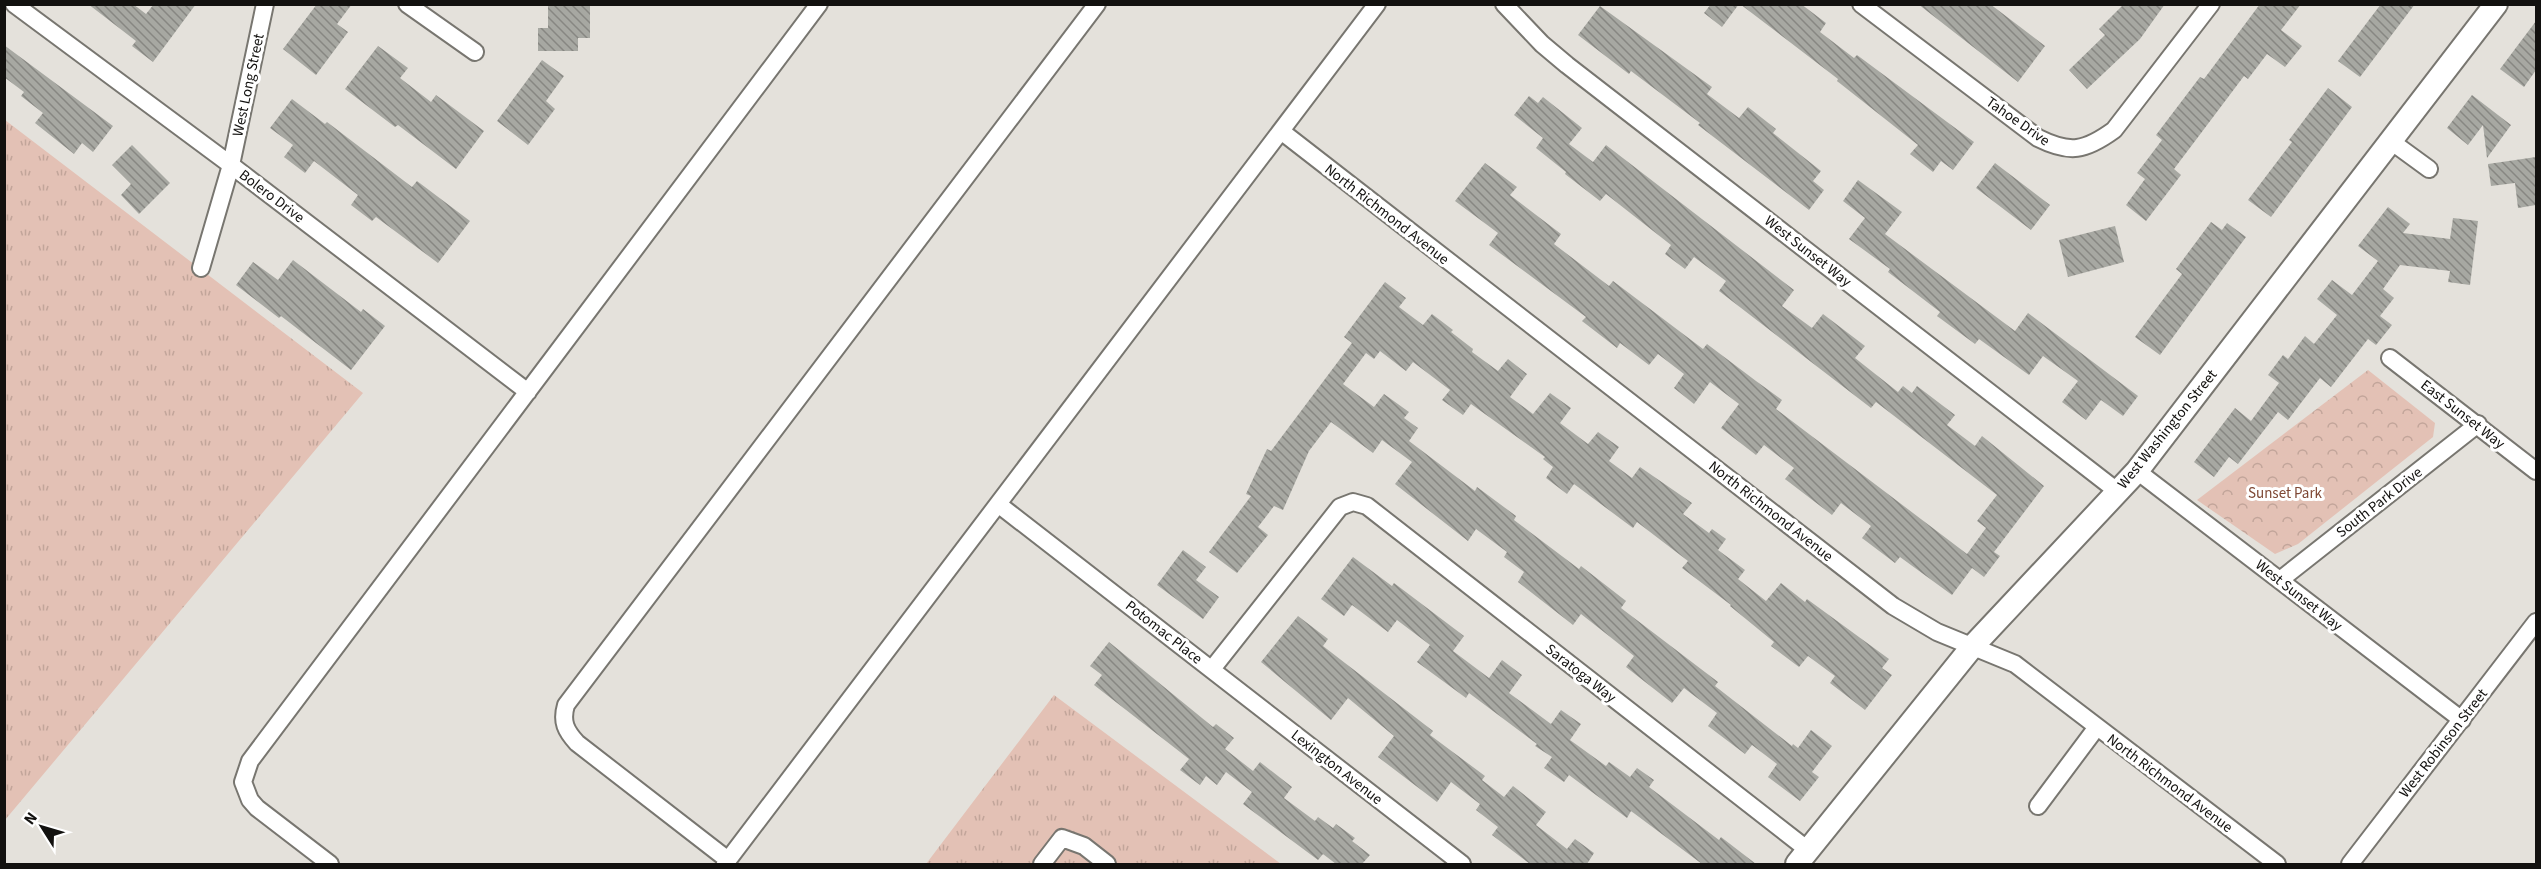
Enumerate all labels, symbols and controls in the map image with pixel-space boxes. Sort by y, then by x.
street label: West Long Street [227,32,270,139]
street label: Tahoe Drive [1981,92,2054,151]
street label: North Richmond Avenue [1320,159,1453,270]
street label: Bolero Drive [235,165,309,228]
street label: West Sunset Way [1760,211,1856,292]
street label: West Washington Street [2113,365,2222,493]
street label: East Sunset Way [2416,375,2509,454]
street label: North Richmond Avenue [1704,456,1837,567]
street label: South Park Drive [2332,462,2427,543]
park label: Sunset Park [2248,483,2323,504]
street label: West Sunset Way [2251,555,2347,636]
street label: Potomac Place [1121,596,1207,669]
street label: Saratoga Way [1541,639,1621,708]
street label: West Robinson Street [2394,684,2493,802]
street label: Lexington Avenue [1286,725,1387,810]
street label: North Richmond Avenue [2102,729,2237,838]
north arrow [12,797,72,857]
text: N [19,808,43,829]

